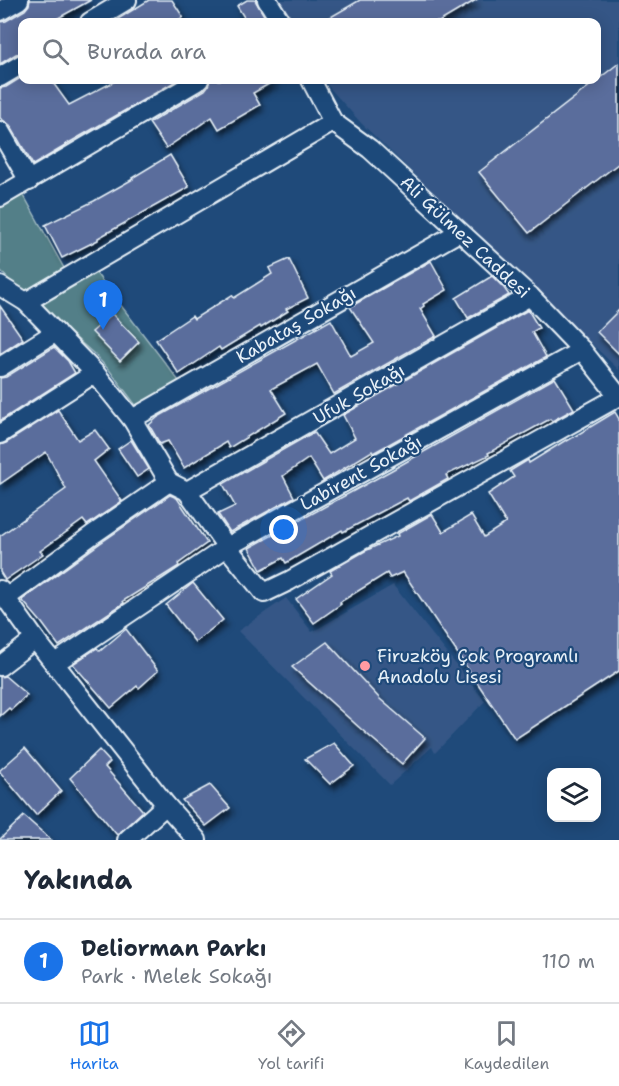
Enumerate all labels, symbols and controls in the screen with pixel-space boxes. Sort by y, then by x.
search box [18,18,601,84]
icon: search [39,35,72,68]
text: Burada ara [87,37,206,66]
street label: Ali Gülmez Caddesi [395,170,535,304]
pin: 1 [84,280,122,330]
street label: Kabataş Sokağı [232,281,360,369]
street label: Ufuk Sokağı [309,358,409,430]
street label: Labirent Sokağı [296,430,426,516]
your location [269,515,298,544]
place label: Firuzköy Çok Programlı Anadolu Lisesi [377,644,579,689]
marker: Firuzköy Çok Programlı Anadolu Lisesi [358,659,372,673]
map controls [547,768,601,822]
button: layers [547,768,601,822]
text: Yakında [24,862,132,897]
text: Deliorman Parkı [81,934,266,963]
text: 1 [39,948,48,974]
text: 110 m [541,948,595,974]
text: Park · Melek Sokağı [81,963,272,989]
tab: Harita [70,1017,119,1074]
tab: Yol tarifi [258,1017,325,1074]
tab: Kaydedilen [464,1017,549,1074]

